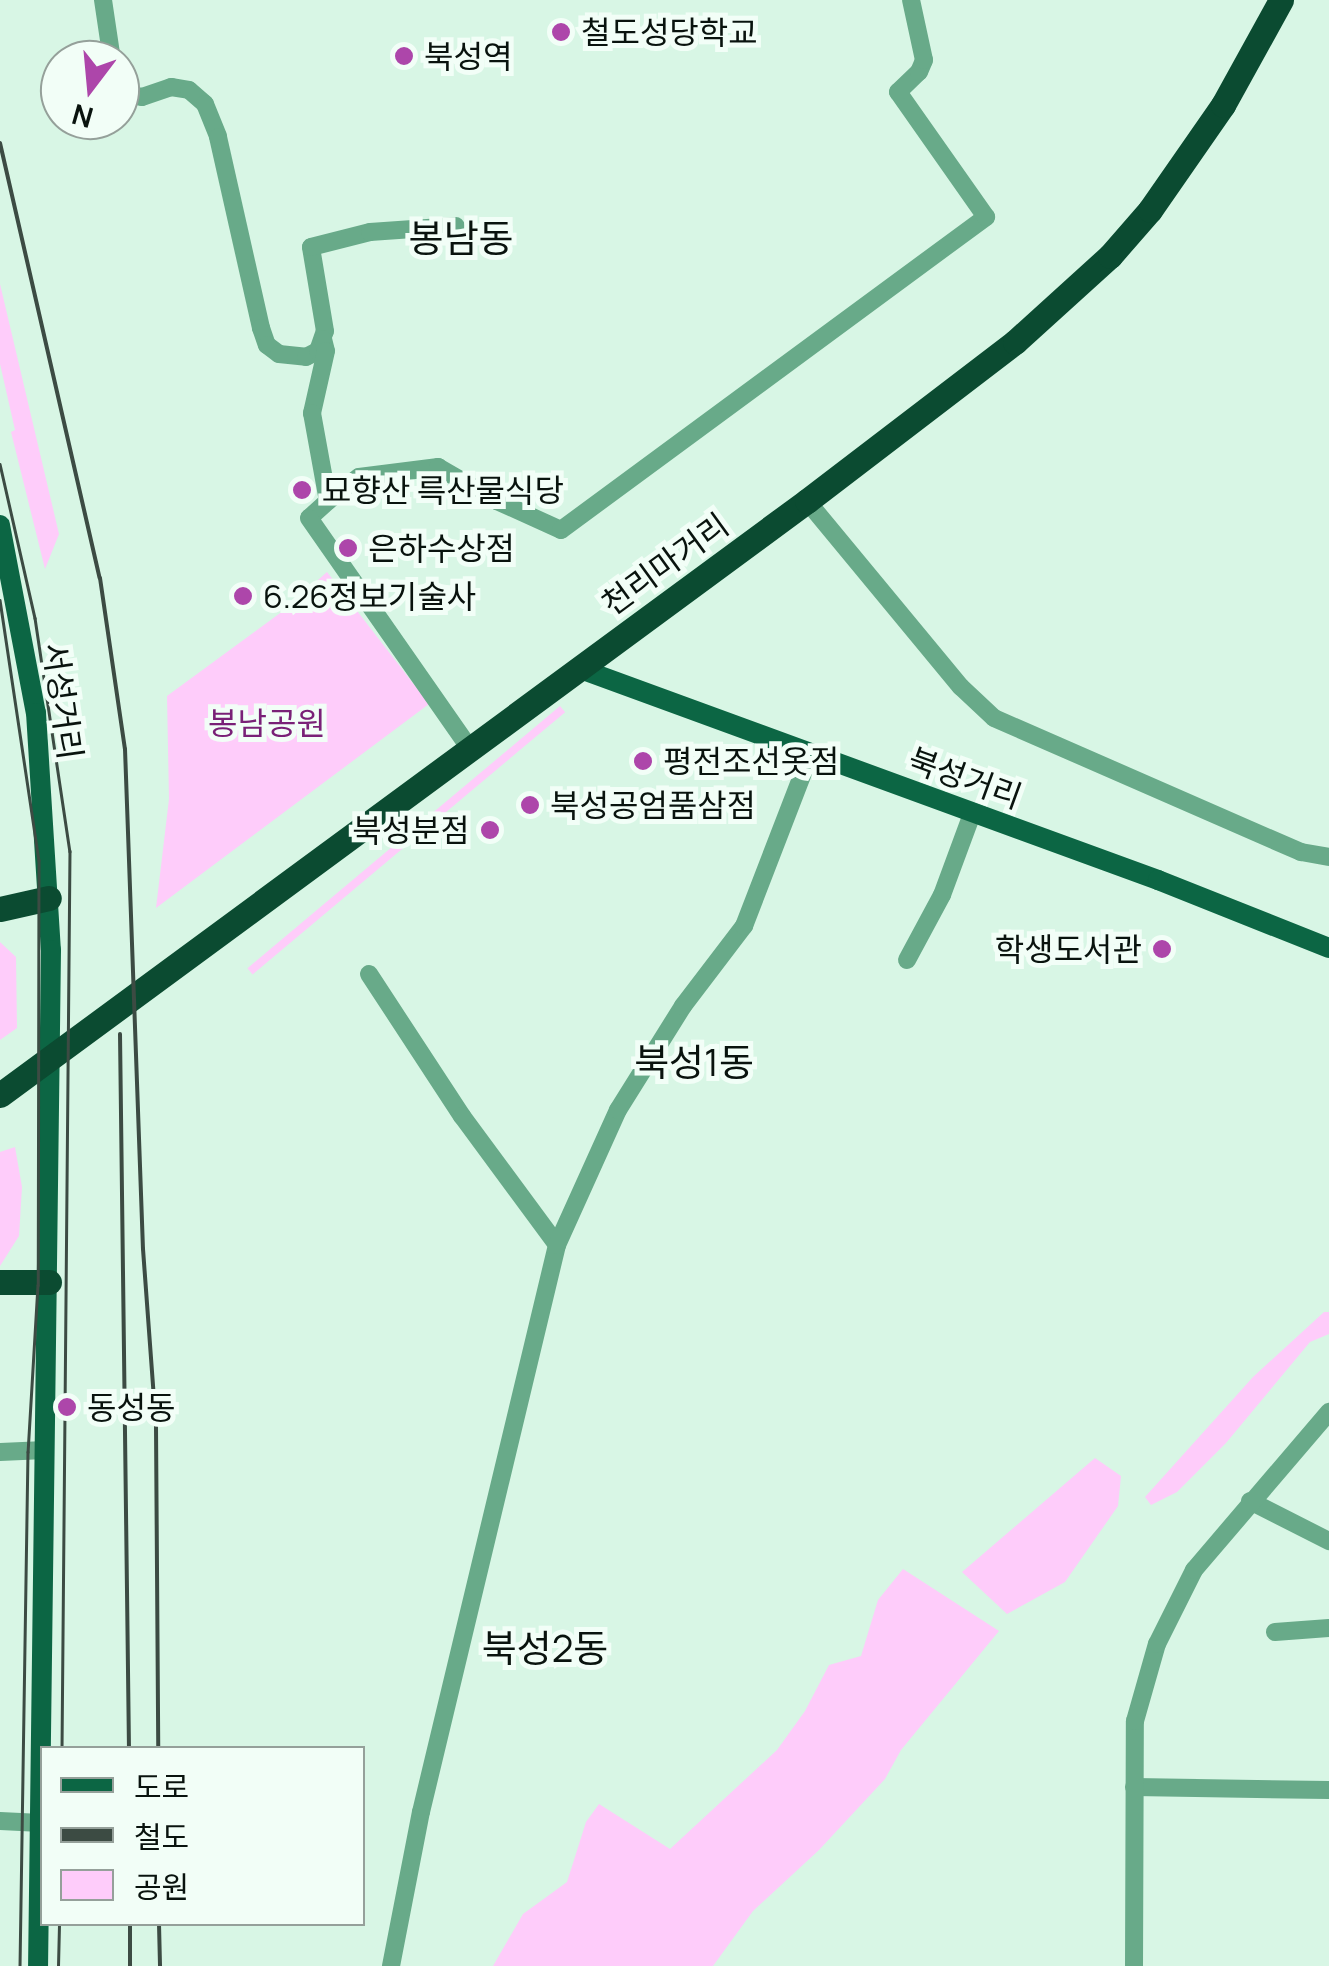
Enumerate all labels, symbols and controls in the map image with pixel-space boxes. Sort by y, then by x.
place label: 철도성당학교 [581,13,758,51]
marker: 철도성당학교 [550,21,572,43]
place label: 북성역 [424,37,512,75]
north arrow [40,40,140,140]
marker: 북성역 [393,45,415,67]
text: N [67,96,97,138]
district label: 봉남동 [409,215,513,261]
place label: 묘향산 륵산물식당 [322,471,564,509]
marker: 묘향산 륵산물식당 [291,479,313,501]
street label: 천리마거리 [594,505,736,623]
place label: 은하수상점 [368,529,515,567]
marker: 은하수상점 [337,537,359,559]
place label: 6.26정보기술사 [263,577,476,615]
marker: 6.26정보기술사 [232,585,254,607]
street label: 서성거리 [36,640,90,762]
park label: 봉남공원 [208,704,326,742]
street label: 북성거리 [903,740,1027,816]
place label: 평전조선옷점 [663,742,840,780]
marker: 평전조선옷점 [632,750,654,772]
place label: 북성공엄품삼점 [550,786,756,824]
marker: 북성공엄품삼점 [519,794,541,816]
place label: 북성분점 [352,811,470,849]
marker: 북성분점 [479,819,501,841]
place label: 학생도서관 [995,930,1142,968]
marker: 학생도서관 [1151,938,1173,960]
district label: 북성1동 [634,1039,754,1085]
place label: 동성동 [87,1388,175,1426]
marker: 동성동 [56,1396,78,1418]
district label: 북성2동 [482,1625,608,1671]
legend [40,1746,365,1926]
text: 도로 [134,1766,189,1807]
text: 철도 [134,1816,189,1857]
text: 공원 [134,1866,189,1907]

